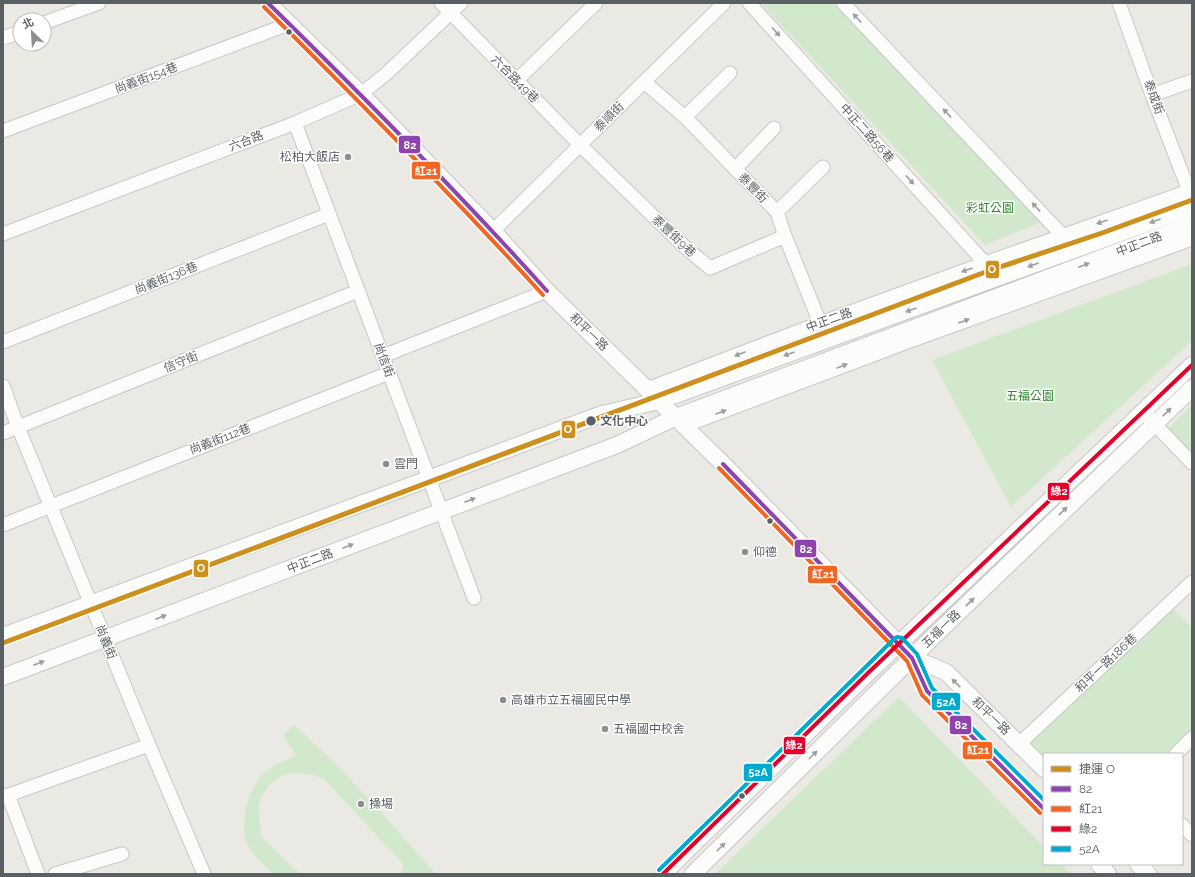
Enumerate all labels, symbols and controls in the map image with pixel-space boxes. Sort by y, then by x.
north arrow [12,12,52,52]
one-way arrow [853,13,862,23]
text: 北 [20,15,36,32]
unlabelled marker [284,27,294,37]
one-way arrow [771,27,780,37]
street label: 六合路49巷 [488,52,542,106]
street label: 尚義街154巷 [113,60,179,96]
street label: 泰成街 [1141,78,1167,116]
street label: 泰順街 [591,99,627,135]
street label: 中正二路56巷 [837,101,897,165]
one-way arrow [942,108,951,118]
street label: 六合路 [227,128,265,154]
line badge: 82 [398,135,421,154]
text: 82 [404,139,416,152]
place label: 松柏大飯店 [280,150,340,164]
marker: 松柏大飯店 [343,152,353,162]
line badge: 紅21 [411,161,441,180]
text: 紅21 [415,165,438,178]
street label: 泰豐街 [735,170,771,206]
one-way arrow [905,175,915,185]
park label: 彩虹公園 [966,201,1014,215]
one-way arrow [1031,202,1041,212]
street label: 泰豐街9巷 [649,212,699,260]
one-way arrow [1149,218,1161,224]
one-way arrow [1096,219,1108,225]
street label: 中正二路 [1114,229,1164,259]
street label: 尚義街136巷 [132,259,200,297]
line badge: O [985,260,1000,279]
one-way arrow [1078,261,1090,267]
text: O [988,263,996,276]
one-way arrow [1027,263,1039,269]
one-way arrow [960,267,972,273]
street label: 中正二路 [804,305,854,335]
one-way arrow [905,307,917,313]
street label: 和平一路 [567,310,611,354]
one-way arrow [959,318,971,324]
street label: 尚信街 [371,341,397,379]
street label: 信守街 [162,349,200,375]
one-way arrow [733,351,745,357]
one-way arrow [782,351,794,357]
one-way arrow [837,363,849,369]
park label: 五福公園 [1006,389,1054,403]
one-way arrow [1162,407,1172,417]
one-way arrow [715,409,727,415]
marker: 文化中心 [584,414,598,428]
place label: 文化中心 [600,414,648,428]
line badge: O [561,420,576,439]
street label: 尚義街112巷 [187,421,253,457]
text: O [564,423,572,436]
place label: 雲門 [394,457,418,471]
marker: 雲門 [381,459,391,469]
line badge: 綠2 [1047,482,1070,501]
text: 綠2 [1050,485,1068,498]
one-way arrow [464,497,476,503]
one-way arrow [1058,507,1068,516]
unlabelled marker [765,516,775,526]
line badge: 82 [794,539,817,558]
one-way arrow [343,543,355,549]
text: 82 [800,543,812,556]
place label: 仰德 [753,545,777,559]
street label: 中正二路 [285,546,335,576]
marker: 仰德 [740,547,750,557]
line badge: O [193,559,209,578]
text: O [197,562,205,575]
line badge: 紅21 [807,565,838,584]
text: 紅21 [812,568,835,581]
one-way arrow [965,597,975,606]
street label: 五福一路 [919,607,963,651]
one-way arrow [156,614,168,620]
street label: 尚義街 [93,623,119,661]
street label: 和平一路186巷 [1072,631,1140,695]
one-way arrow [34,659,46,665]
one-way arrow [951,678,961,687]
line badge: 52A [931,692,961,711]
place label: 高雄市立五福國民中學 [511,693,631,707]
street label: 和平一路 [969,694,1013,738]
marker: 高雄市立五福國民中學 [498,695,508,705]
text: 52A [936,696,956,709]
line badge: 82 [949,715,972,735]
text: 82 [955,719,967,732]
place label: 五福國中校舍 [613,722,685,736]
marker: 五福國中校舍 [600,724,610,734]
line badge: 綠2 [783,736,806,755]
text: 綠2 [785,739,803,752]
line badge: 紅21 [962,741,993,760]
text: 紅21 [967,744,990,757]
one-way arrow [808,750,818,760]
legend [1043,753,1183,865]
text: 捷運 O [1079,762,1115,776]
line badge: 52A [743,763,773,782]
text: 52A [748,766,768,779]
text: 82 [1079,782,1092,796]
unlabelled marker [737,791,747,801]
place label: 操場 [369,797,393,811]
marker: 操場 [356,799,366,809]
text: 紅21 [1079,802,1102,816]
text: 綠2 [1079,822,1097,836]
one-way arrow [716,842,726,852]
text: 52A [1079,842,1100,856]

